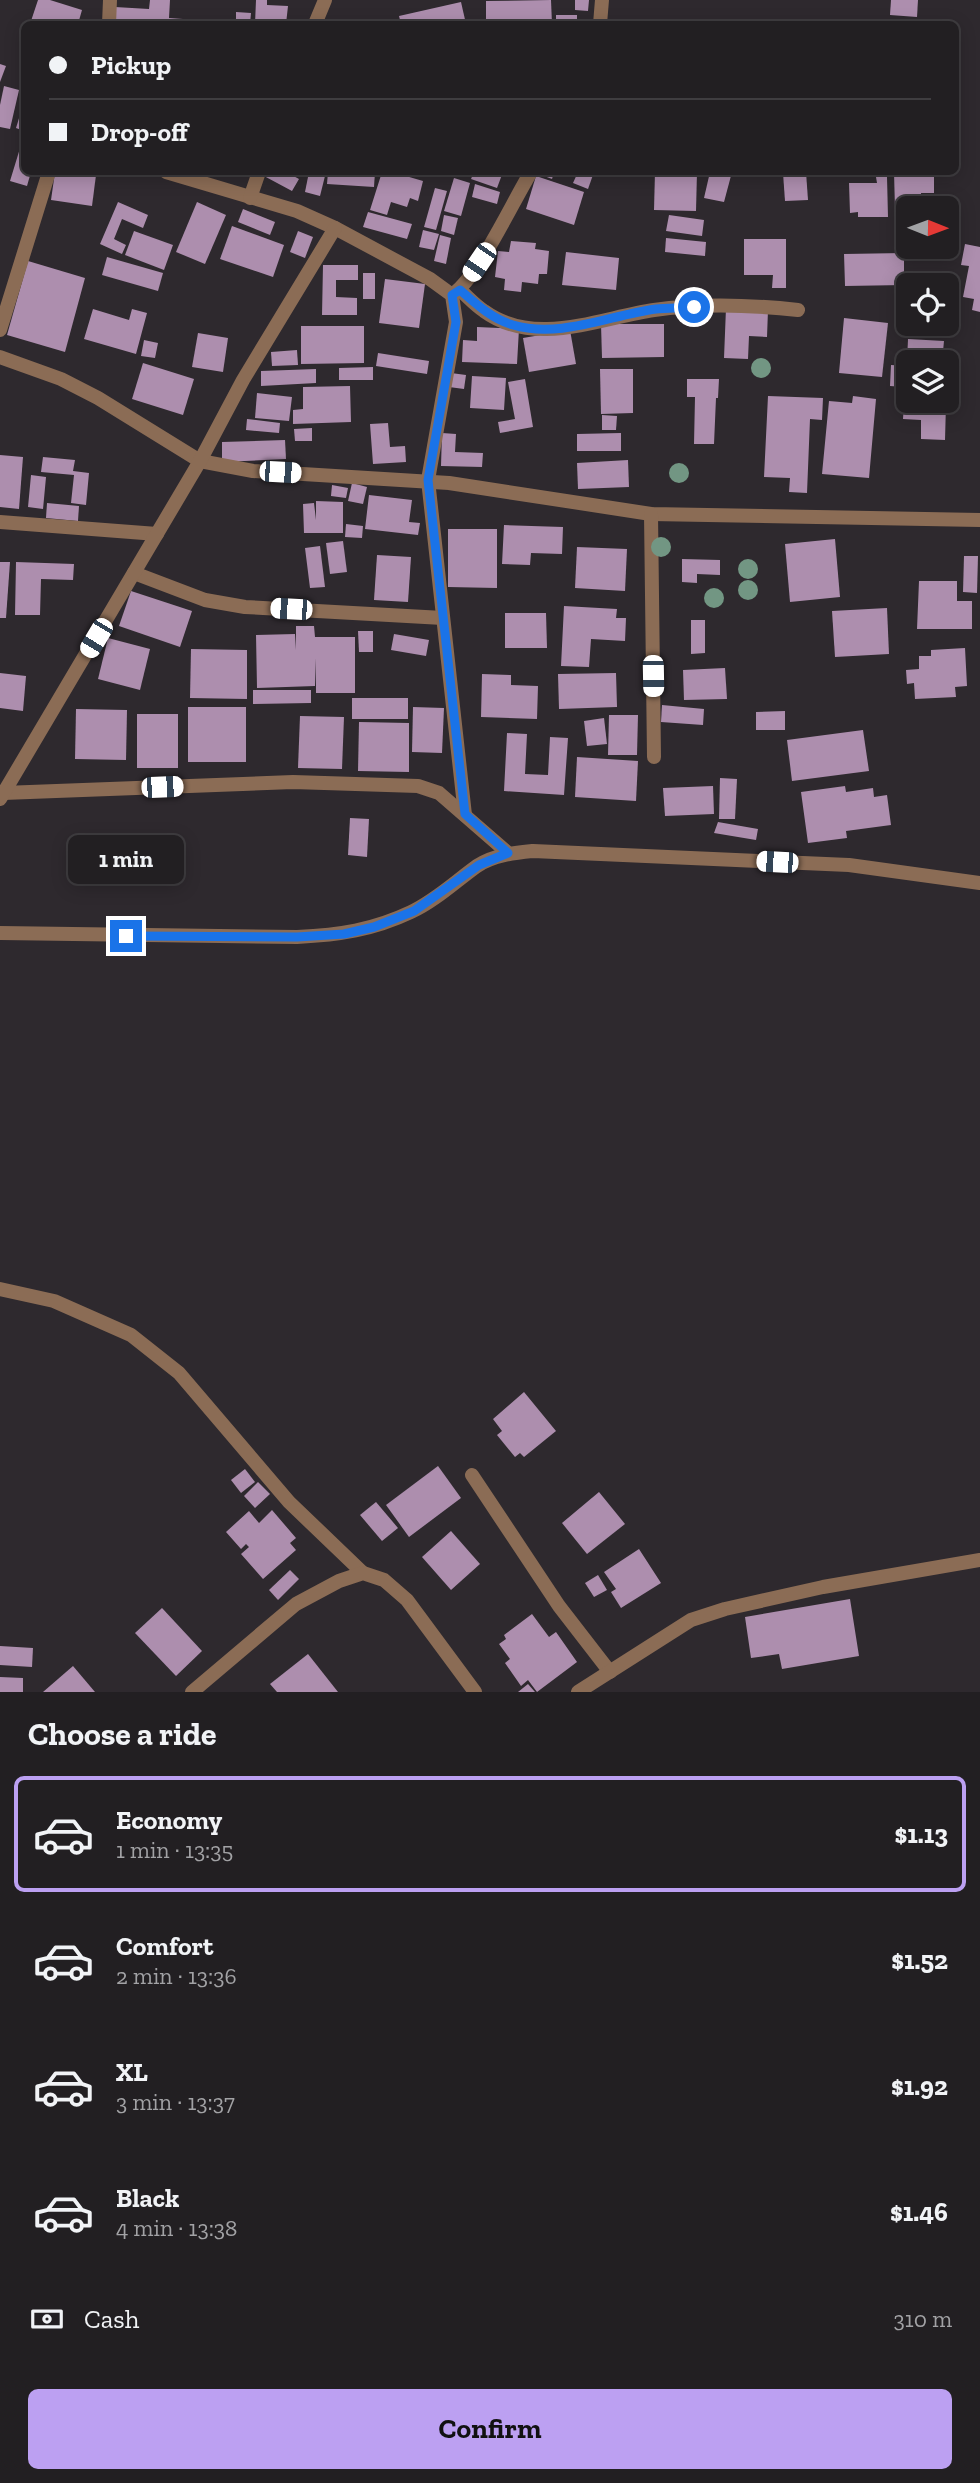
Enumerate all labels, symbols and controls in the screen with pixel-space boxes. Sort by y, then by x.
text: Pickup [91,49,171,81]
text: Drop-off [91,116,188,148]
north arrow [896,196,959,259]
map controls [896,196,959,413]
car [459,239,500,285]
button: locate [896,273,959,336]
route start [678,291,710,323]
button: layers [896,350,959,413]
car [259,460,302,484]
car [270,597,313,621]
car [77,615,116,661]
car [643,655,664,697]
car [141,776,184,798]
callout: 1 min [68,834,184,884]
text: 1 min [99,845,153,873]
car [756,850,799,874]
route end [110,920,142,952]
text: Choose a ride [28,1715,216,1753]
icon: car [32,1803,95,1866]
text: Economy [116,1804,222,1836]
text: $1.13 [894,1818,948,1850]
text: 1 min · 13:35 [116,1836,233,1864]
icon: car [32,1929,95,1992]
text: Comfort [116,1930,213,1962]
text: $1.52 [891,1944,948,1976]
text: 2 min · 13:36 [116,1962,237,1990]
icon: car [32,2055,95,2118]
text: XL [116,2056,148,2088]
text: $1.92 [891,2070,948,2102]
text: 3 min · 13:37 [116,2088,235,2116]
icon: car [32,2181,95,2244]
text: Black [116,2182,179,2214]
text: $1.46 [890,2196,948,2228]
text: 4 min · 13:38 [116,2214,237,2242]
icon: cash [28,2300,66,2338]
text: Cash [84,2303,139,2335]
text: 310 m [894,2305,952,2333]
button: Confirm [28,2389,952,2469]

